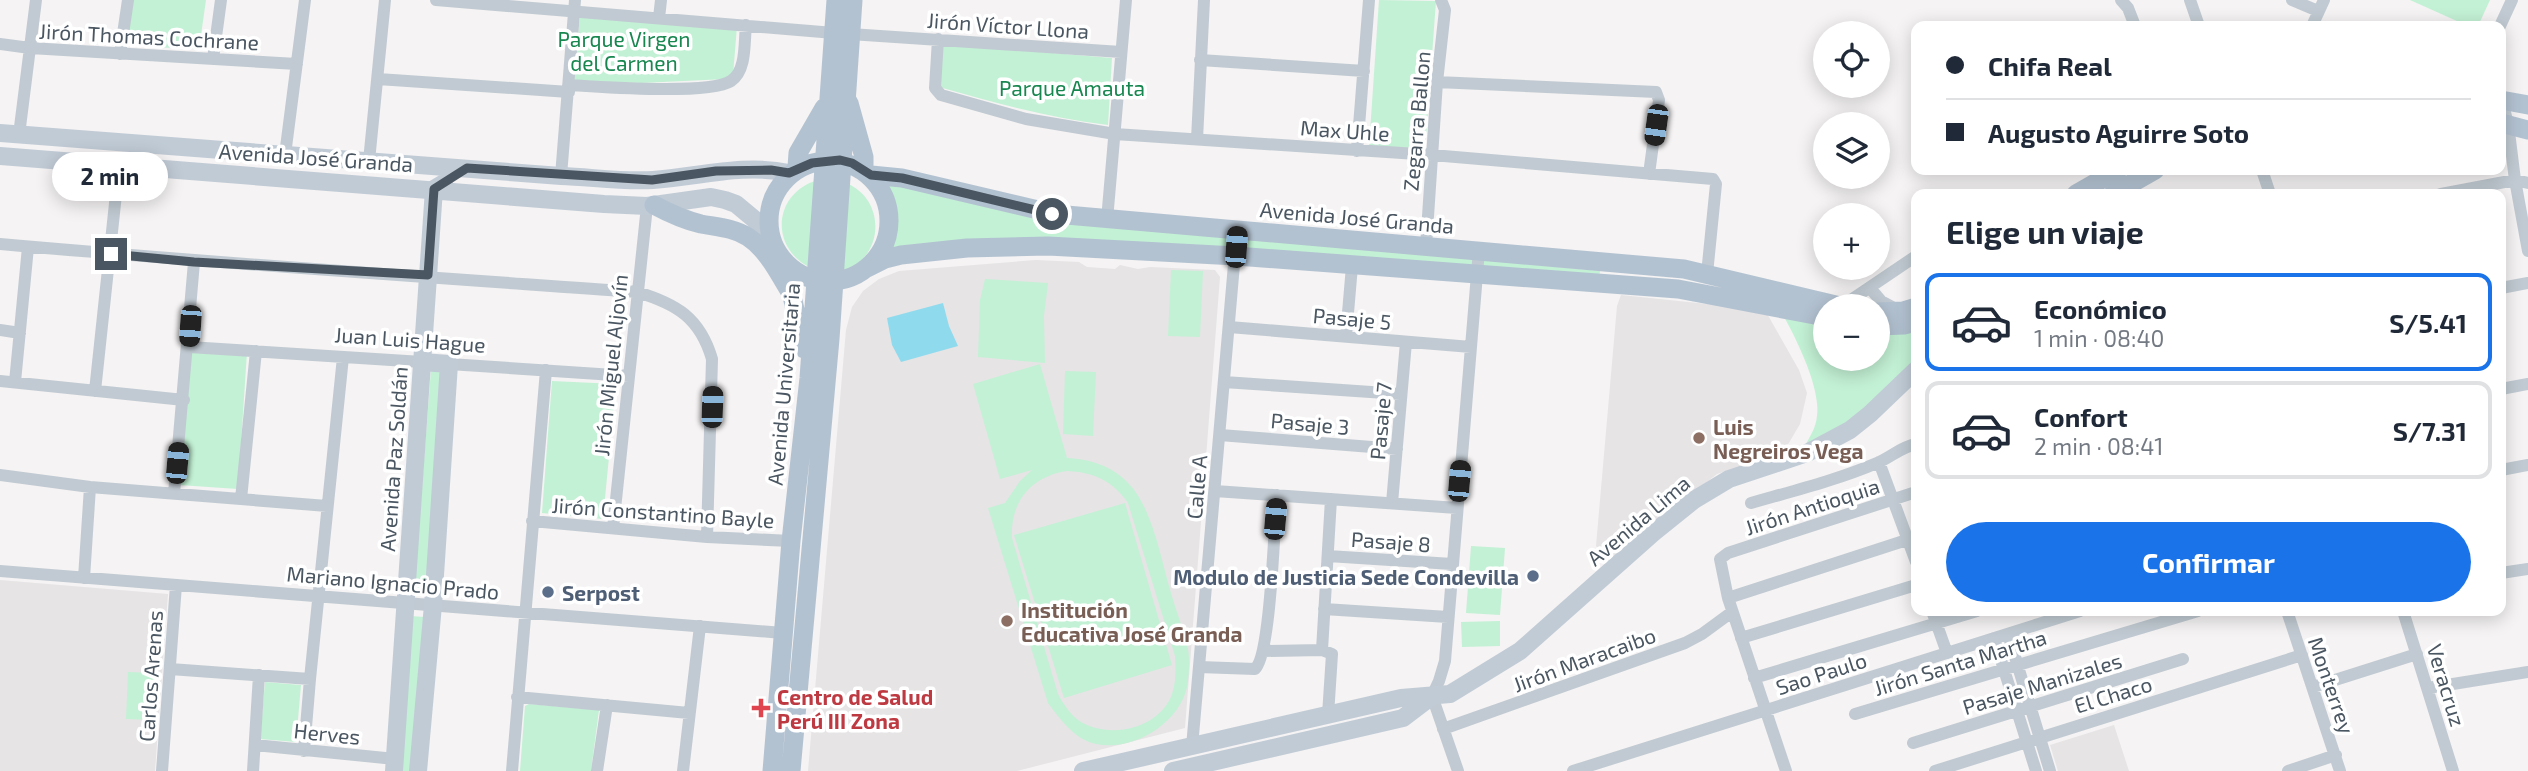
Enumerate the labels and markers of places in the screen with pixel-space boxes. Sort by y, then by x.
place label: Luis Negreiros Vega [1713,414,1864,463]
marker: Luis Negreiros Vega [1691,430,1707,446]
place label: Modulo de Justicia Sede Condevilla [1173,564,1519,589]
marker: Modulo de Justicia Sede Condevilla [1525,568,1541,584]
place label: Serpost [562,580,640,605]
marker: Serpost [540,584,556,600]
place label: Institución Educativa José Granda [1021,597,1242,646]
marker: Institución Educativa José Granda [999,613,1015,629]
place label: Centro de Salud Perú III Zona [777,684,933,733]
marker: Centro de Salud Perú III Zona [751,698,771,718]

